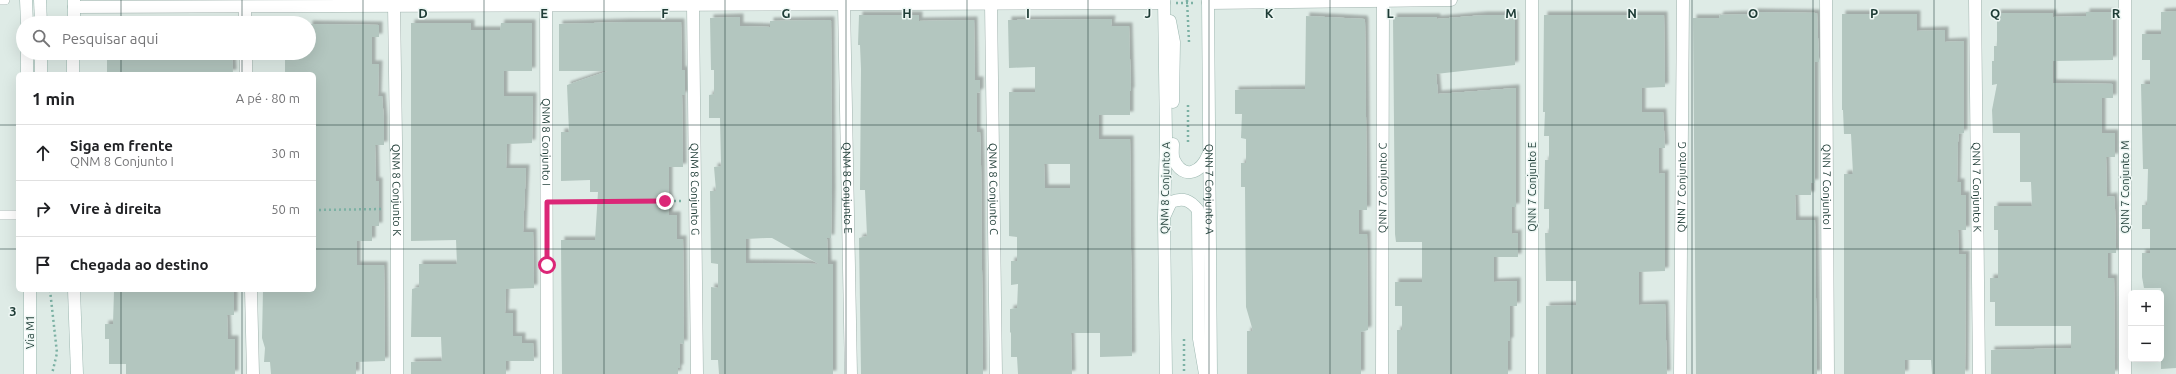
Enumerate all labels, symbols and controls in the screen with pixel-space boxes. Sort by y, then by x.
text: D [418,6,428,20]
text: E [540,6,548,20]
text: F [661,6,669,20]
text: G [782,6,791,20]
text: H [902,6,912,20]
text: I [1026,6,1030,20]
text: J [1145,6,1151,20]
text: K [1265,6,1274,20]
text: L [1386,6,1394,20]
text: M [1505,6,1517,20]
text: N [1627,6,1637,20]
text: O [1748,6,1758,20]
text: P [1870,6,1878,20]
text: Q [1990,6,2000,20]
text: R [2112,6,2121,20]
search box [16,16,316,60]
icon: search [30,27,52,49]
text: Pesquisar aqui [62,30,158,47]
text: 1 min [32,89,75,108]
text: A pé · 80 m [236,91,300,105]
street label: QNM 8 Conjunto I [540,98,552,186]
text: Siga em frente [70,137,173,154]
street label: QNM 8 Conjunto A [1158,141,1172,234]
street label: QNN 7 Conjunto M [2119,141,2131,233]
icon: ahead [32,142,54,164]
street label: QNM 8 Conjunto E [841,142,854,234]
street label: QNN 7 Conjunto E [1526,142,1538,232]
street label: QNN 7 Conjunto G [1675,142,1688,232]
street label: QNN 7 Conjunto K [1971,142,1983,232]
street label: QNM 8 Conjunto G [688,143,701,235]
street label: QNM 8 Conjunto C [987,143,1000,235]
street label: QNN 7 Conjunto C [1376,143,1389,233]
street label: QNM 8 Conjunto K [390,144,403,236]
street label: QNN 7 Conjunto A [1203,144,1216,235]
street label: QNN 7 Conjunto I [1821,144,1833,230]
text: 30 m [271,146,300,160]
text: QNM 8 Conjunto I [70,154,174,168]
route end [656,192,674,210]
icon: right [32,198,54,220]
text: Vire à direita [70,200,162,217]
text: 50 m [271,202,300,216]
icon: arrive [32,254,54,276]
text: Chegada ao destino [70,256,209,273]
route start [538,256,556,274]
map controls [2128,290,2164,362]
button: + [2128,290,2164,326]
text: 3 [9,304,17,318]
street label: Via M1 [24,315,36,349]
button: − [2128,326,2164,362]

